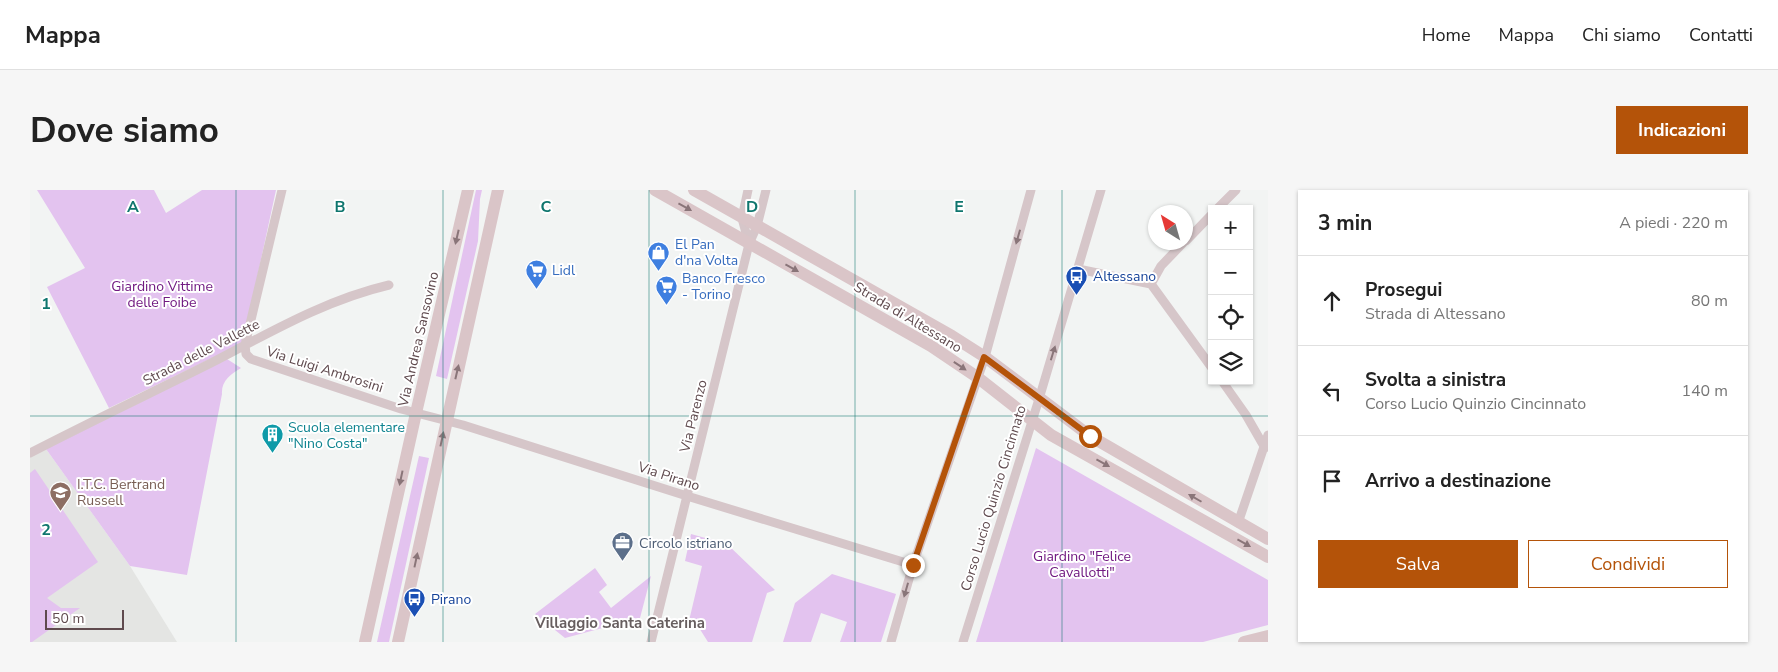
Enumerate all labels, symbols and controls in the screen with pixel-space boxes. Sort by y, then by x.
text: Mappa [25,19,101,51]
text: Home [1422,23,1470,47]
text: Mappa [1498,23,1554,47]
text: Chi siamo [1582,23,1661,47]
text: Contatti [1689,23,1753,47]
button: Indicazioni [1616,106,1748,154]
text: Dove siamo [30,107,219,154]
text: A [127,196,139,218]
text: B [334,196,346,218]
text: C [541,196,552,218]
text: D [746,196,758,218]
text: E [954,196,964,218]
one-way arrow [679,203,692,212]
north arrow [1148,205,1193,250]
map controls [1208,205,1253,385]
button: + [1208,205,1253,250]
text: 3 min [1318,209,1372,237]
text: A piedi · 220 m [1619,212,1728,234]
one-way arrow [1014,229,1022,245]
one-way arrow [453,230,461,245]
place label: El Pan d'na Volta [675,235,738,270]
shop icon: El Pan d'na Volta [647,240,671,271]
button: − [1208,250,1253,295]
supermarket icon: Lidl [524,258,548,289]
place label: Lidl [552,261,576,280]
one-way arrow [785,264,799,272]
bus stop icon: Altessano [1065,264,1089,295]
place label: Altessano [1093,267,1156,286]
street label: Via Andrea Sansovino [393,269,443,410]
place label: Banco Fresco - Torino [682,269,766,304]
supermarket icon: Banco Fresco - Torino [654,274,678,305]
park label: Giardino Vittime delle Foibe [111,277,213,312]
text: Prosegui [1365,277,1442,303]
street label: Strada di Altessano [850,278,966,357]
icon: ahead [1318,287,1346,315]
text: 80 m [1691,290,1728,312]
text: 1 [41,293,51,315]
button: locate [1208,295,1253,340]
text: Strada di Altessano [1365,303,1506,325]
street label: Strada delle Vallette [140,315,263,390]
button: layers [1208,340,1253,385]
street label: Via Luigi Ambrosini [263,341,386,397]
one-way arrow [1049,345,1057,360]
one-way arrow [953,361,967,371]
one-way arrow [453,365,461,380]
text: Svolta a sinistra [1365,367,1506,393]
icon: left [1318,377,1346,405]
street label: Via Parenzo [675,378,712,455]
text: 140 m [1681,380,1728,402]
text: Corso Lucio Quinzio Cincinnato [1365,393,1586,415]
street label: Corso Lucio Quinzio Cincinnato [956,403,1031,593]
place label: Scuola elementare "Nino Costa" [288,418,405,453]
building icon: Scuola elementare "Nino Costa" [260,423,284,454]
route start [1079,425,1102,448]
one-way arrow [438,431,446,446]
street label: Via Pirano [634,457,702,495]
one-way arrow [1096,459,1109,468]
icon: arrive [1318,467,1346,495]
text: Arrivo a destinazione [1365,468,1551,494]
one-way arrow [397,470,405,485]
place label: I.T.C. Bertrand Russell [77,475,165,510]
school or university icon: I.T.C. Bertrand Russell [49,480,73,511]
one-way arrow [1188,493,1202,502]
text: 2 [41,519,51,541]
office icon: Circolo istriano [611,531,635,562]
place label: Circolo istriano [639,534,733,553]
one-way arrow [1237,539,1252,547]
button: Salva [1318,540,1518,588]
button: Condividi [1528,540,1728,588]
park label: Giardino "Felice Cavallotti" [1033,547,1131,582]
one-way arrow [412,553,420,568]
route end [902,554,925,577]
one-way arrow [902,582,910,597]
bus stop icon: Pirano [403,587,427,618]
place label: Pirano [431,590,471,609]
scale bar [45,607,124,630]
text: 50 m [52,609,84,628]
district label: Villaggio Santa Caterina [534,613,705,633]

